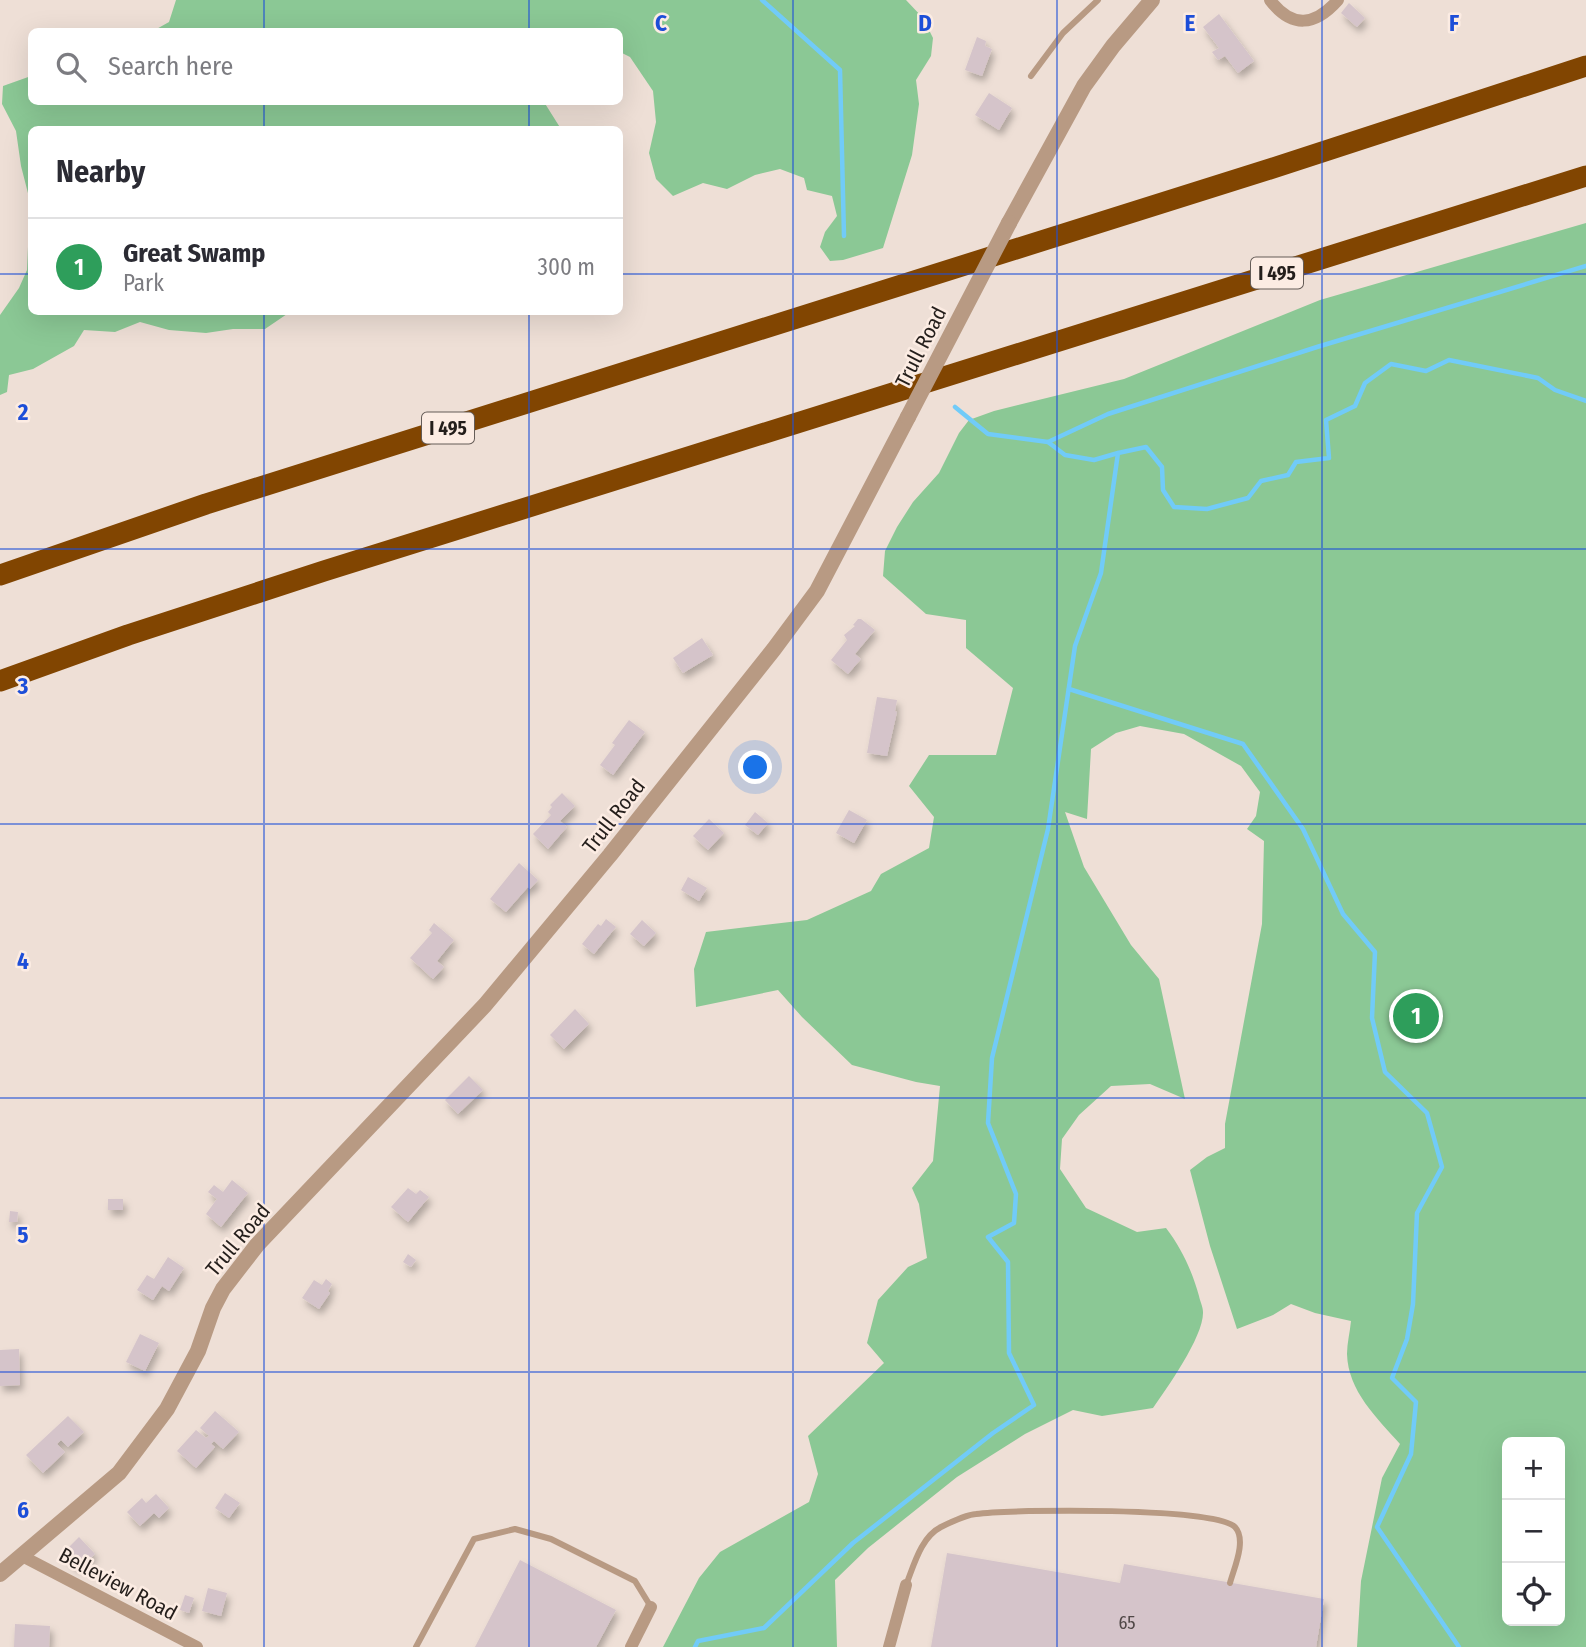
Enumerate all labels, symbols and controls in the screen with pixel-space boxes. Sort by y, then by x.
text: C [655,9,667,37]
text: D [918,9,932,37]
text: E [1185,9,1196,37]
text: F [1449,9,1459,37]
search box [28,28,623,105]
icon: search [52,48,90,86]
text: Search here [108,51,233,82]
text: Nearby [56,154,145,190]
text: Great Swamp [123,238,265,269]
text: 1 [74,253,84,281]
text: 300 m [538,253,595,281]
road number: I 495 [1251,258,1303,288]
text: Park [123,269,164,297]
street label: Trull Road [890,302,952,392]
text: 2 [17,398,29,426]
road number: I 495 [422,412,474,444]
text: 3 [17,672,29,700]
your location [738,750,772,784]
street label: Trull Road [577,774,651,858]
text: 4 [17,947,29,975]
pin: 1 [1393,990,1439,1042]
street label: Trull Road [200,1198,276,1282]
text: 5 [17,1221,29,1249]
map controls [1502,1437,1565,1626]
button: + [1502,1437,1565,1500]
text: 6 [17,1496,29,1524]
button: − [1502,1500,1565,1563]
street label: Belleview Road [54,1542,182,1626]
button: locate [1502,1563,1565,1626]
house number: 65 [1118,1612,1136,1634]

